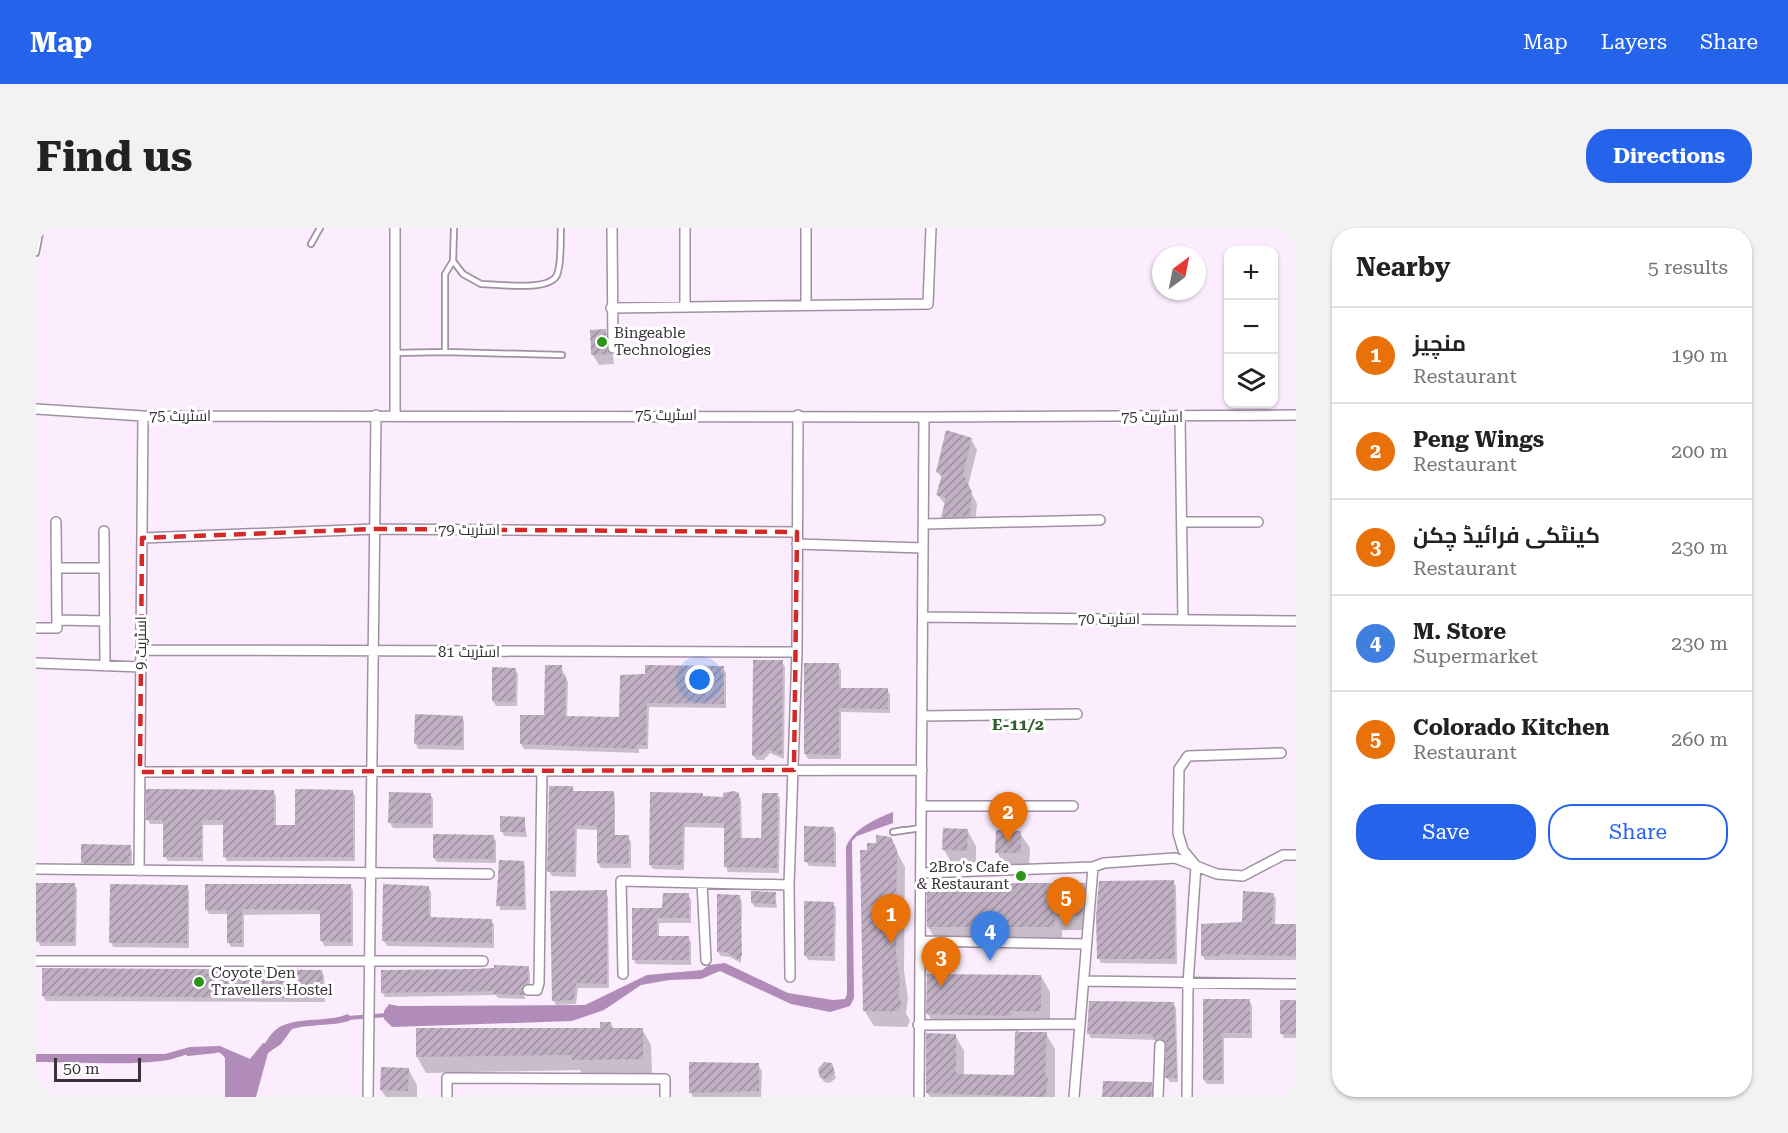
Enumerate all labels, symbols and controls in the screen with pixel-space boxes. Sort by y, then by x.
text: Map [30,26,92,59]
text: Map [1523,30,1568,54]
text: Layers [1601,30,1667,54]
text: Share [1700,30,1758,54]
button: Directions [1586,129,1752,183]
text: Find us [36,132,193,181]
north arrow [1152,246,1206,300]
map controls [1224,246,1278,408]
button: + [1224,246,1278,300]
text: Nearby [1356,252,1450,282]
text: 5 results [1648,255,1728,279]
button: − [1224,300,1278,354]
place label: Bingeable Technologies [614,324,711,359]
text: منچیز [1413,331,1466,356]
marker: Bingeable Technologies [595,335,609,349]
text: 1 [1370,343,1381,367]
text: 190 m [1671,343,1728,367]
button: layers [1224,354,1278,408]
text: Restaurant [1413,364,1517,388]
street label: اسٹریٹ 75 [635,406,697,424]
street label: اسٹریٹ 75 [149,407,211,425]
street label: اسٹریٹ 75 [1121,408,1183,426]
text: Peng Wings [1413,427,1544,452]
text: 2 [1370,439,1381,463]
text: 200 m [1671,439,1728,463]
text: Restaurant [1413,452,1517,476]
street label: اسٹریٹ 79 [438,521,500,539]
text: کینٹکی فرائیڈ چکن [1413,523,1600,548]
text: 3 [1370,535,1381,559]
text: 230 m [1671,535,1728,559]
text: Restaurant [1413,556,1517,580]
street label: اسٹریٹ 70 [1078,610,1140,628]
street label: اسٹریٹ 9 [132,616,150,670]
text: M. Store [1413,619,1506,644]
text: 4 [1370,631,1381,655]
text: 230 m [1671,631,1728,655]
street label: اسٹریٹ 81 [438,643,500,661]
text: Supermarket [1413,644,1538,668]
your location [685,665,714,694]
district label: E-11/2 [992,715,1044,734]
text: Colorado Kitchen [1413,715,1610,740]
text: 5 [1370,727,1381,751]
text: 260 m [1671,727,1728,751]
text: Restaurant [1413,740,1517,764]
pin: 2 [988,792,1028,842]
button: Save [1356,804,1536,860]
button: Share [1548,804,1728,860]
place label: 2Bro's Cafe & Restaurant [916,858,1009,893]
marker: 2Bro's Cafe & Restaurant [1014,869,1028,883]
pin: 5 [1046,878,1086,927]
pin: 1 [872,894,910,944]
pin: 4 [970,912,1010,961]
pin: 3 [922,938,960,987]
place label: Coyote Den Travellers Hostel [211,964,333,999]
marker: Coyote Den Travellers Hostel [192,975,206,989]
scale bar [54,1055,141,1082]
text: 50 m [63,1059,100,1078]

